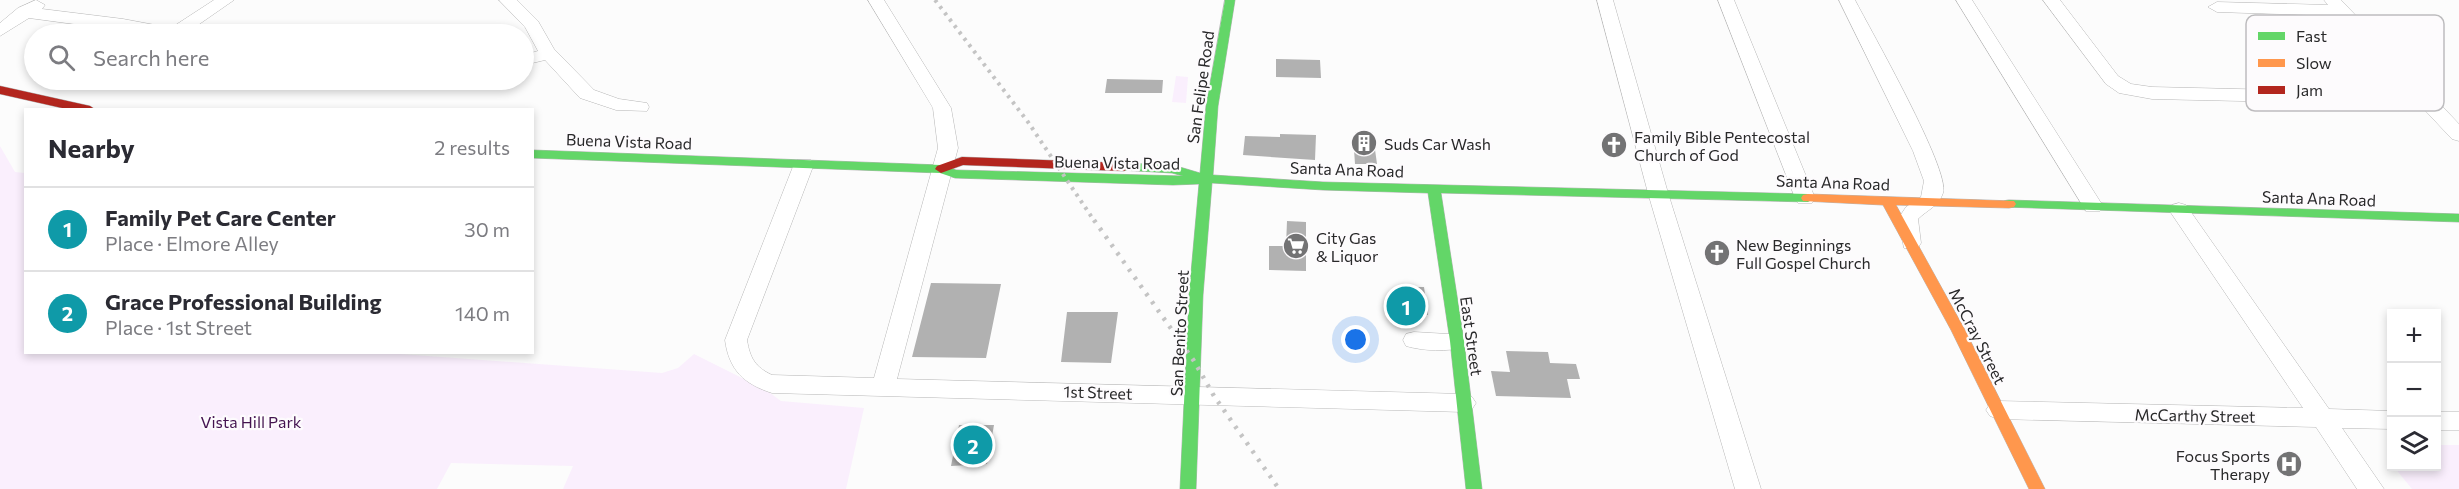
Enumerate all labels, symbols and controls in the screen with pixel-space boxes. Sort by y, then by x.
legend [2246,15,2444,111]
search box [24,24,534,90]
text: Fast [2296,26,2327,45]
street label: San Felipe Road [1183,29,1217,145]
icon: search [45,41,78,74]
text: Search here [93,44,209,71]
text: Slow [2296,53,2332,72]
text: Jam [2296,80,2323,99]
place label: Family Bible Pentecostal Church of God [1634,127,1810,164]
building icon: Suds Car Wash [1349,128,1379,158]
street label: Buena Vista Road [566,129,692,153]
church icon: Family Bible Pentecostal Church of God [1599,130,1629,160]
text: Nearby [48,132,135,163]
place label: Suds Car Wash [1384,134,1491,153]
text: 2 results [434,135,510,159]
street label: Buena Vista Road [1054,151,1180,173]
street label: Santa Ana Road [1290,158,1404,180]
street label: Santa Ana Road [1776,171,1890,193]
street label: Santa Ana Road [2262,187,2376,209]
text: Family Pet Care Center [105,204,336,231]
text: 1 [63,217,72,241]
text: 30 m [464,217,510,241]
place label: City Gas & Liquor [1316,228,1379,265]
text: Place · Elmore Alley [105,231,279,255]
supermarket icon: City Gas & Liquor [1281,231,1311,261]
place label: New Beginnings Full Gospel Church [1736,235,1871,272]
church icon: New Beginnings Full Gospel Church [1702,238,1732,268]
street label: San Benito Street [1166,269,1192,397]
pin: 1 [1386,284,1426,328]
street label: McCray Street [1946,285,2011,388]
text: Grace Professional Building [105,288,382,315]
street label: East Street [1457,295,1487,377]
text: 2 [62,301,73,325]
text: 140 m [455,301,510,325]
map controls [2387,309,2441,471]
button: + [2387,309,2441,363]
text: Place · 1st Street [105,315,252,339]
your location [1341,325,1370,354]
button: − [2387,363,2441,417]
street label: 1st Street [1063,381,1133,403]
street label: McCarthy Street [2134,404,2256,426]
park label: Vista Hill Park [200,412,302,431]
button: layers [2387,417,2441,471]
pin: 2 [954,422,992,468]
place label: Focus Sports Therapy [2176,446,2270,483]
hospital icon: Focus Sports Therapy [2274,449,2304,479]

